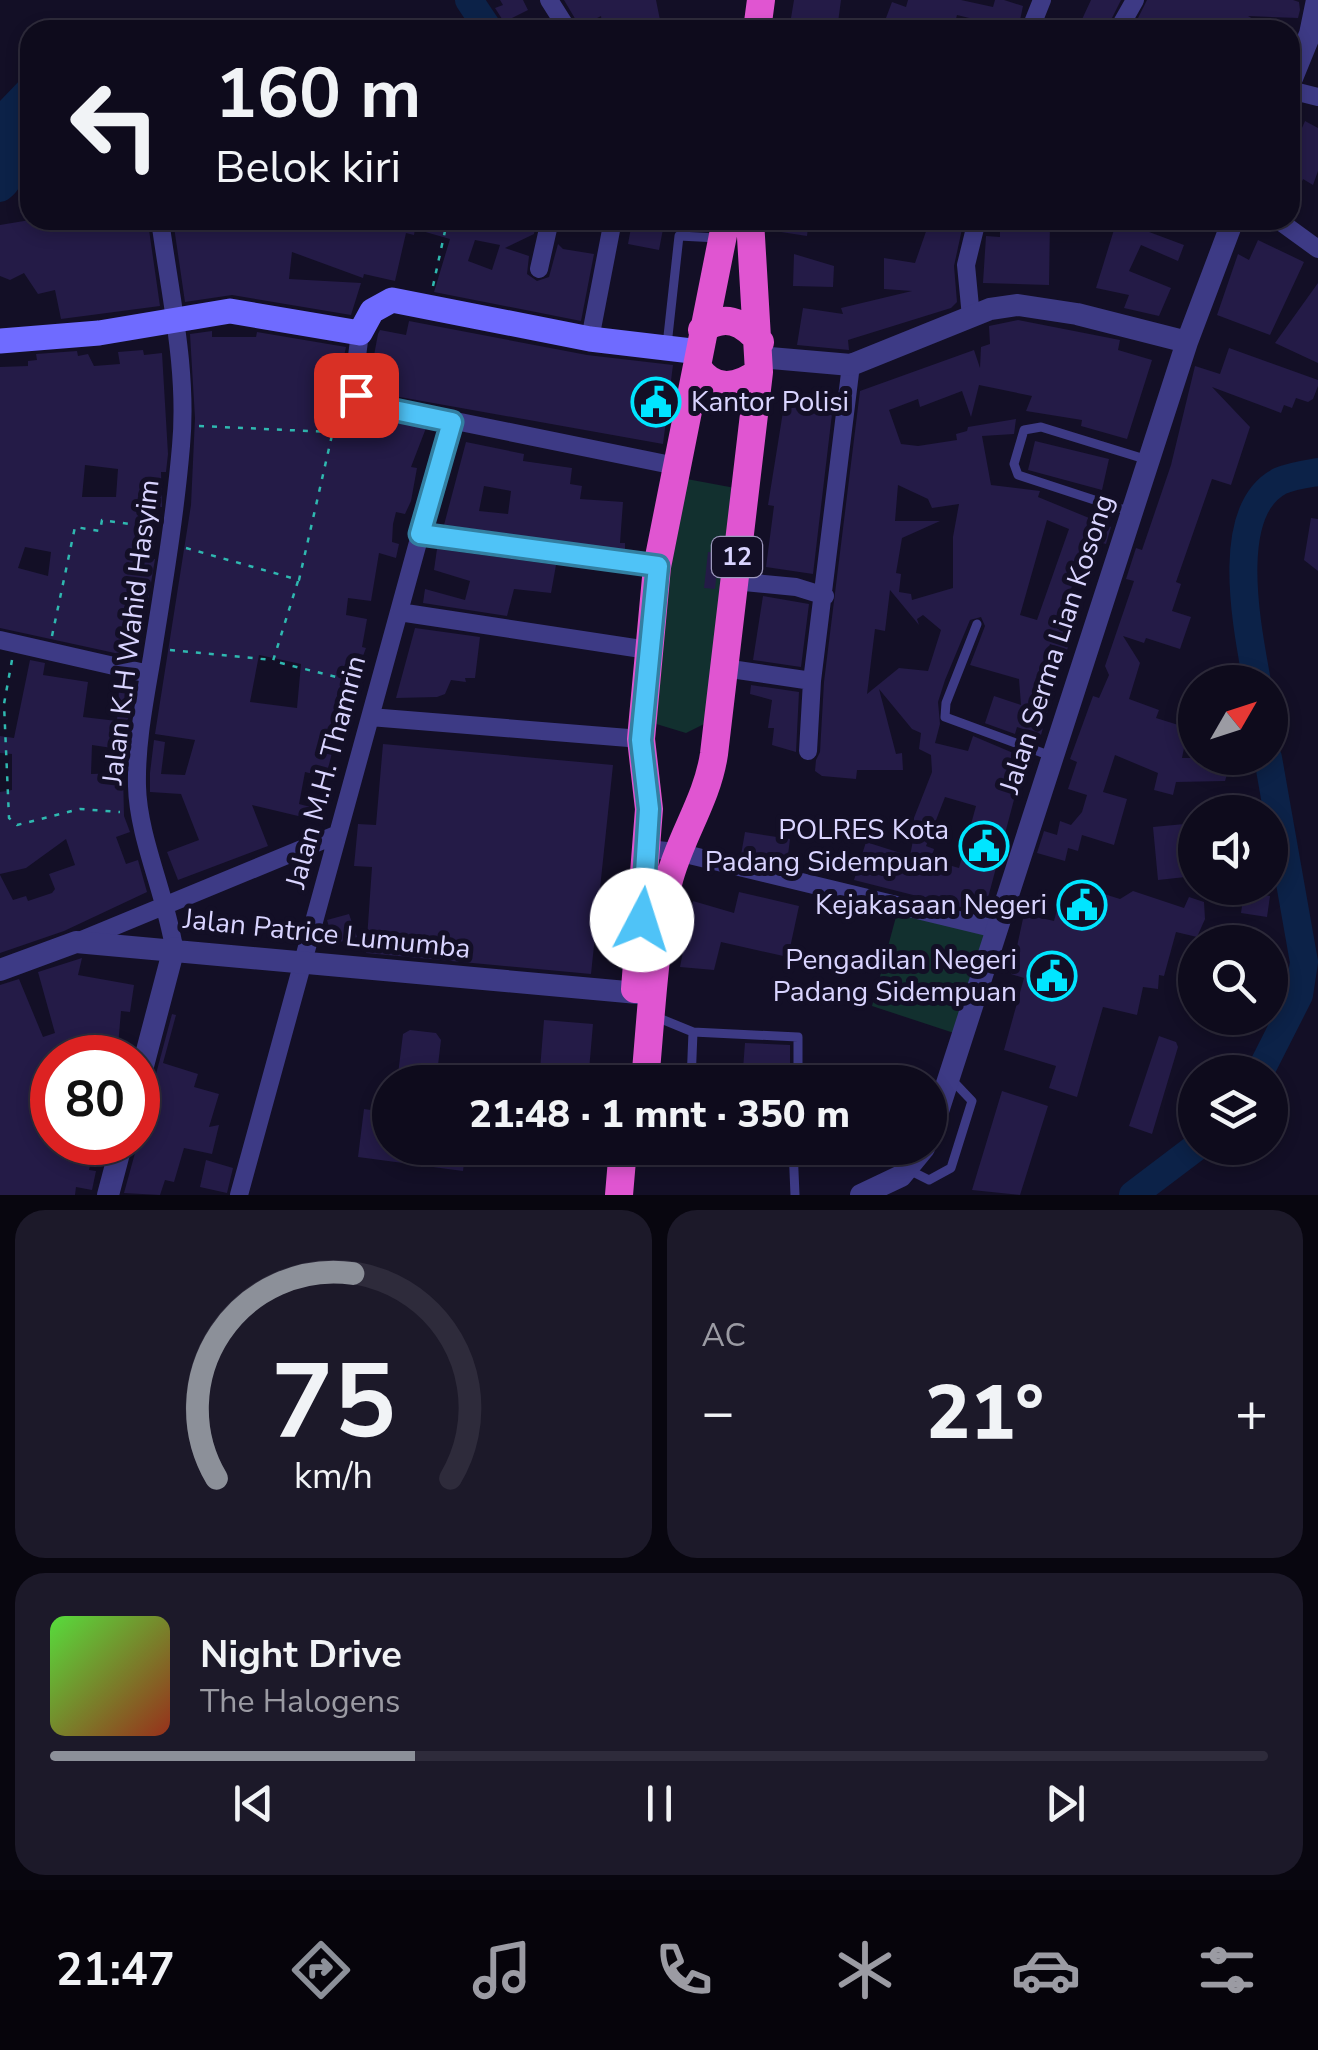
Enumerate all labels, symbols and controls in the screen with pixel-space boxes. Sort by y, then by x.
text: 160 m [215,46,421,142]
icon: left [50,60,180,190]
text: Belok kiri [215,137,401,198]
pin [314,353,399,438]
icon: arrive [329,368,384,423]
public building icon: Kantor Polisi [630,376,682,428]
place label: Kantor Polisi [691,383,849,421]
street label: Jalan K.H Wahid Hasyim [93,477,169,788]
street label: Jalan Serma Lian Kosong [990,490,1123,799]
road number: 12 [712,537,762,577]
street label: Jalan M.H. Thamrin [276,651,375,893]
north arrow [1178,665,1288,775]
map controls [1178,665,1288,1165]
button: sound [1178,795,1288,905]
place label: POLRES Kota Padang Sidempuan [705,811,949,881]
public building icon: POLRES Kota Padang Sidempuan [958,820,1010,872]
position arrow [590,868,694,972]
public building icon: Kejakasaan Negeri [1056,879,1108,931]
place label: Kejakasaan Negeri [815,886,1047,924]
street label: Jalan Patrice Lumumba [181,900,472,968]
button: search [1178,925,1288,1035]
place label: Pengadilan Negeri Padang Sidempuan [773,941,1017,1011]
public building icon: Pengadilan Negeri Padang Sidempuan [1026,950,1078,1002]
speed limit sign: 80 [30,1035,160,1165]
button: layers [1178,1055,1288,1165]
text: 21:48 · 1 mnt · 350 m [469,1089,850,1140]
text: AC [702,1314,746,1357]
text: 75 [271,1331,396,1473]
text: 21° [925,1362,1044,1464]
text: − [702,1375,735,1450]
text: + [1235,1375,1268,1450]
text: km/h [294,1452,373,1501]
text: Night Drive [200,1629,402,1680]
text: The Halogens [200,1680,400,1723]
icon: previous [226,1776,281,1831]
icon: pause [632,1776,687,1831]
icon: next [1038,1776,1093,1831]
icon: directions [286,1935,356,2005]
icon: music [467,1935,537,2005]
icon: phone [649,1935,719,2005]
icon: climate [830,1935,900,2005]
icon: car [1011,1935,1081,2005]
icon: filters [1192,1935,1262,2005]
text: 21:47 [56,1940,175,2001]

